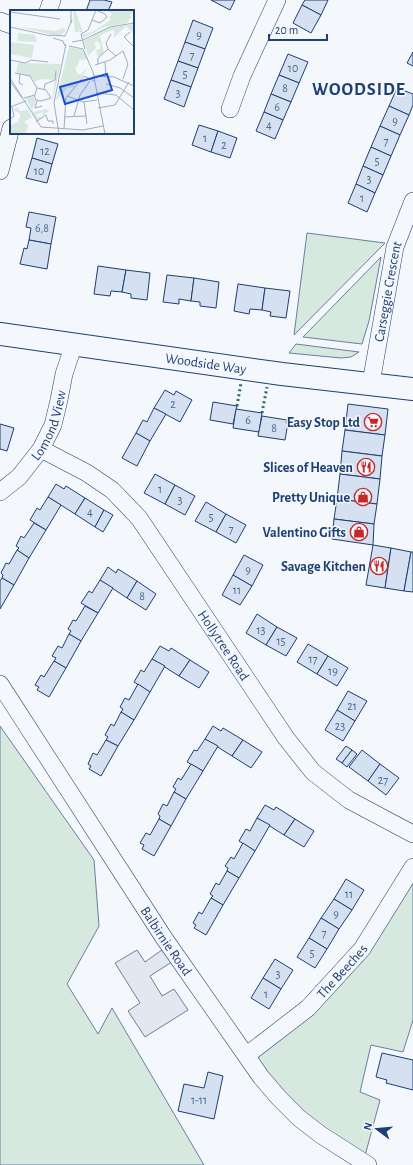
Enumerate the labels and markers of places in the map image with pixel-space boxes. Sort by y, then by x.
supermarket icon: Easy Stop Ltd [363,412,383,432]
place label: Easy Stop Ltd [287,416,361,430]
restaurant icon: Slices of Heaven [356,457,376,477]
place label: Slices of Heaven [263,461,353,475]
shop icon: Pretty Unique [353,487,373,507]
place label: Pretty Unique [272,491,350,505]
shop icon: Valentino Gifts [349,522,369,542]
place label: Valentino Gifts [263,526,346,540]
restaurant icon: Savage Kitchen [369,556,389,576]
place label: Savage Kitchen [281,560,366,574]

